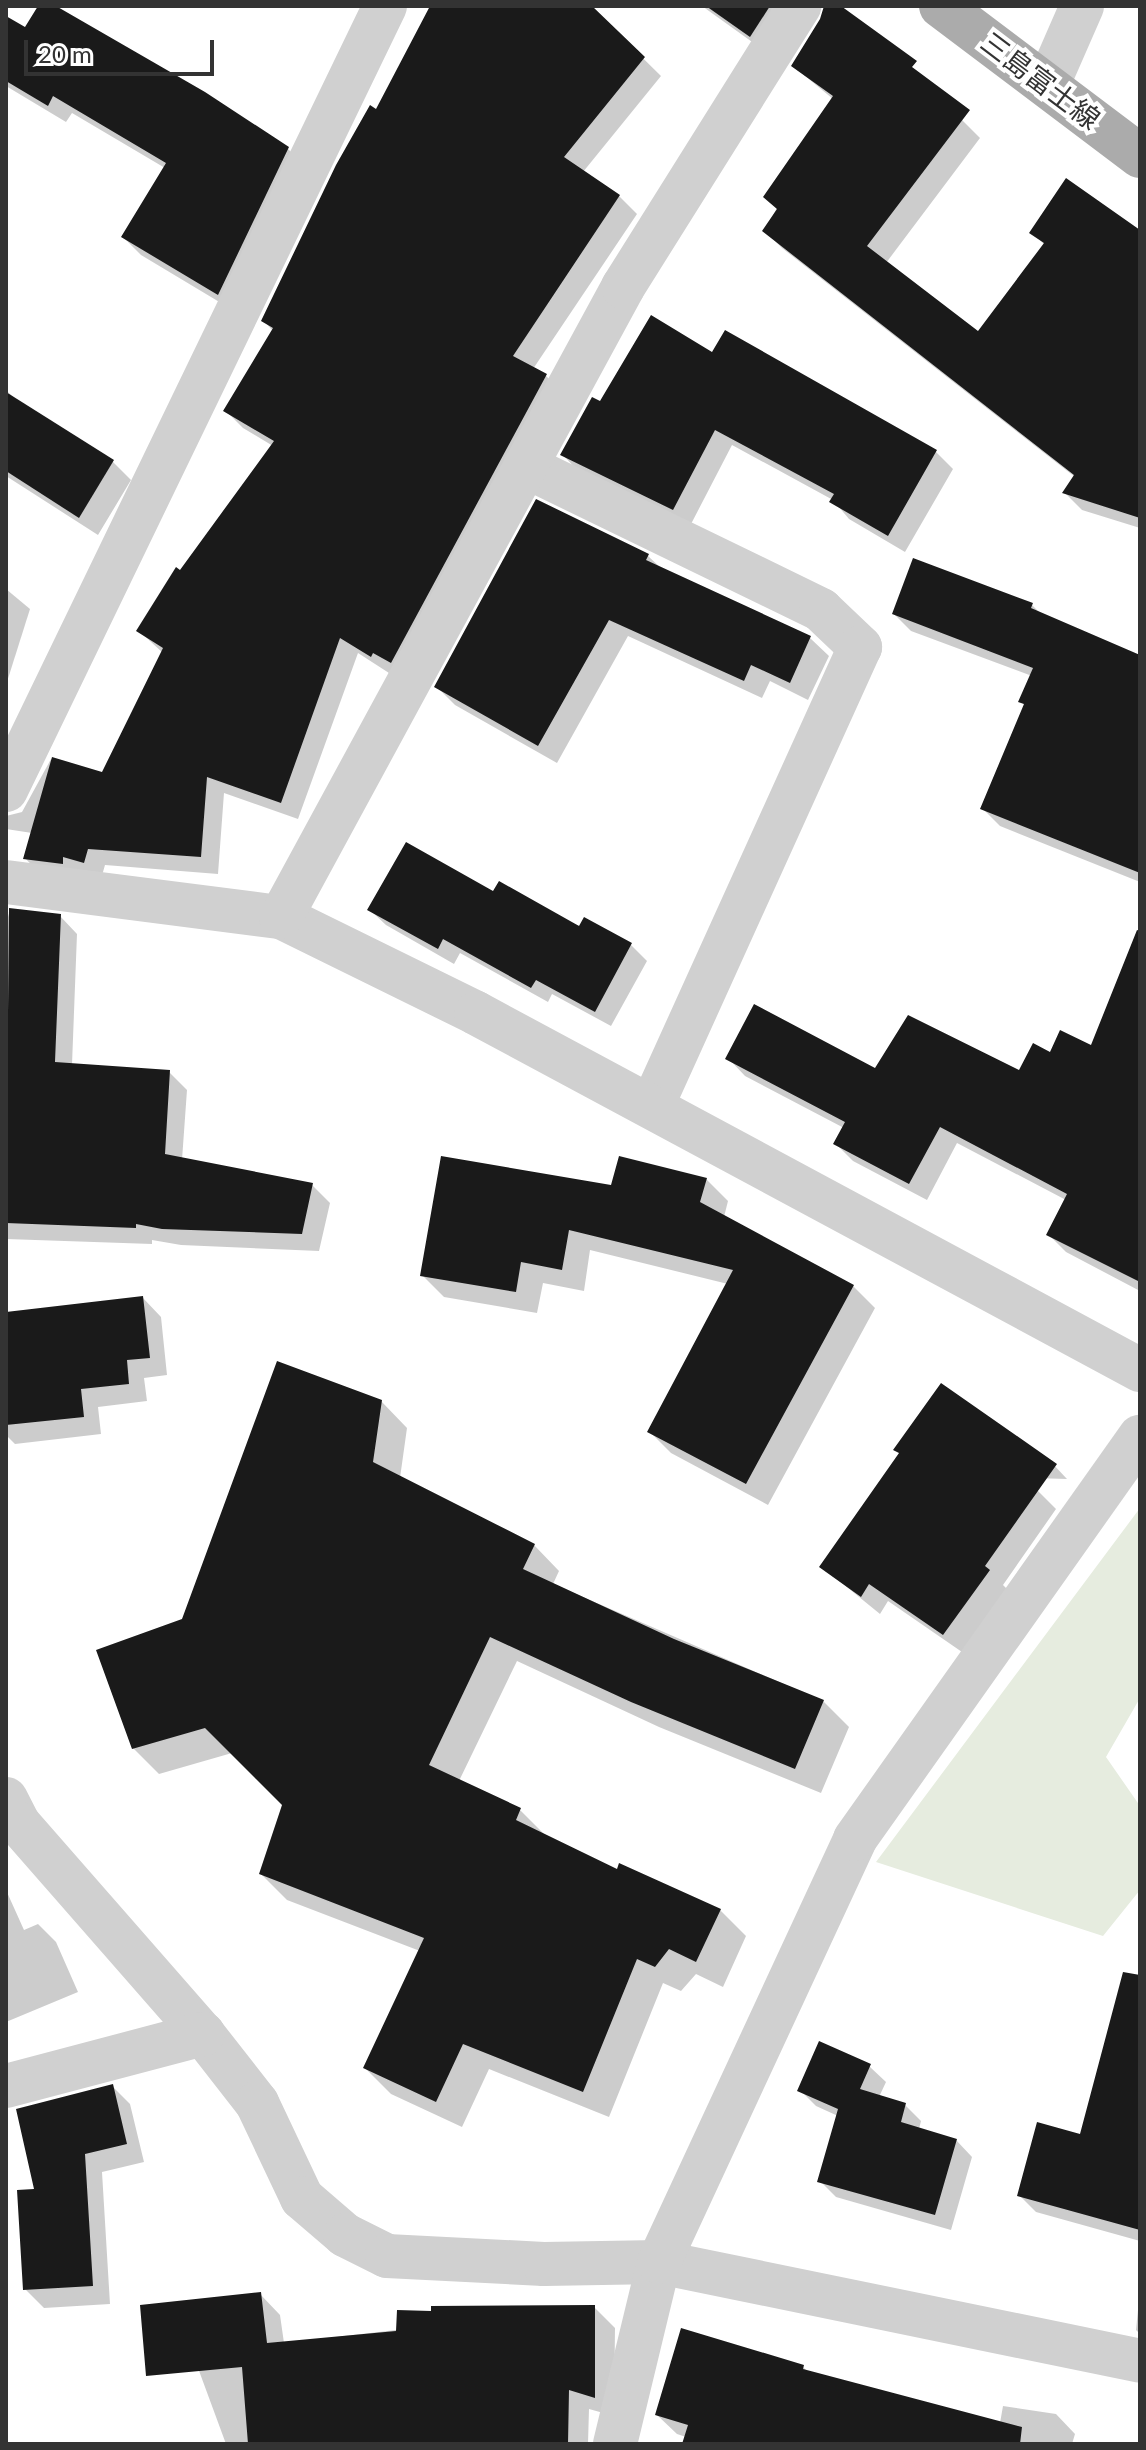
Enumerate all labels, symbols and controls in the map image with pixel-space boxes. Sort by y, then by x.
scale bar [28,24,218,74]
street label: 三島富士線 [975,24,1107,136]
text: 20 m [38,39,92,68]

